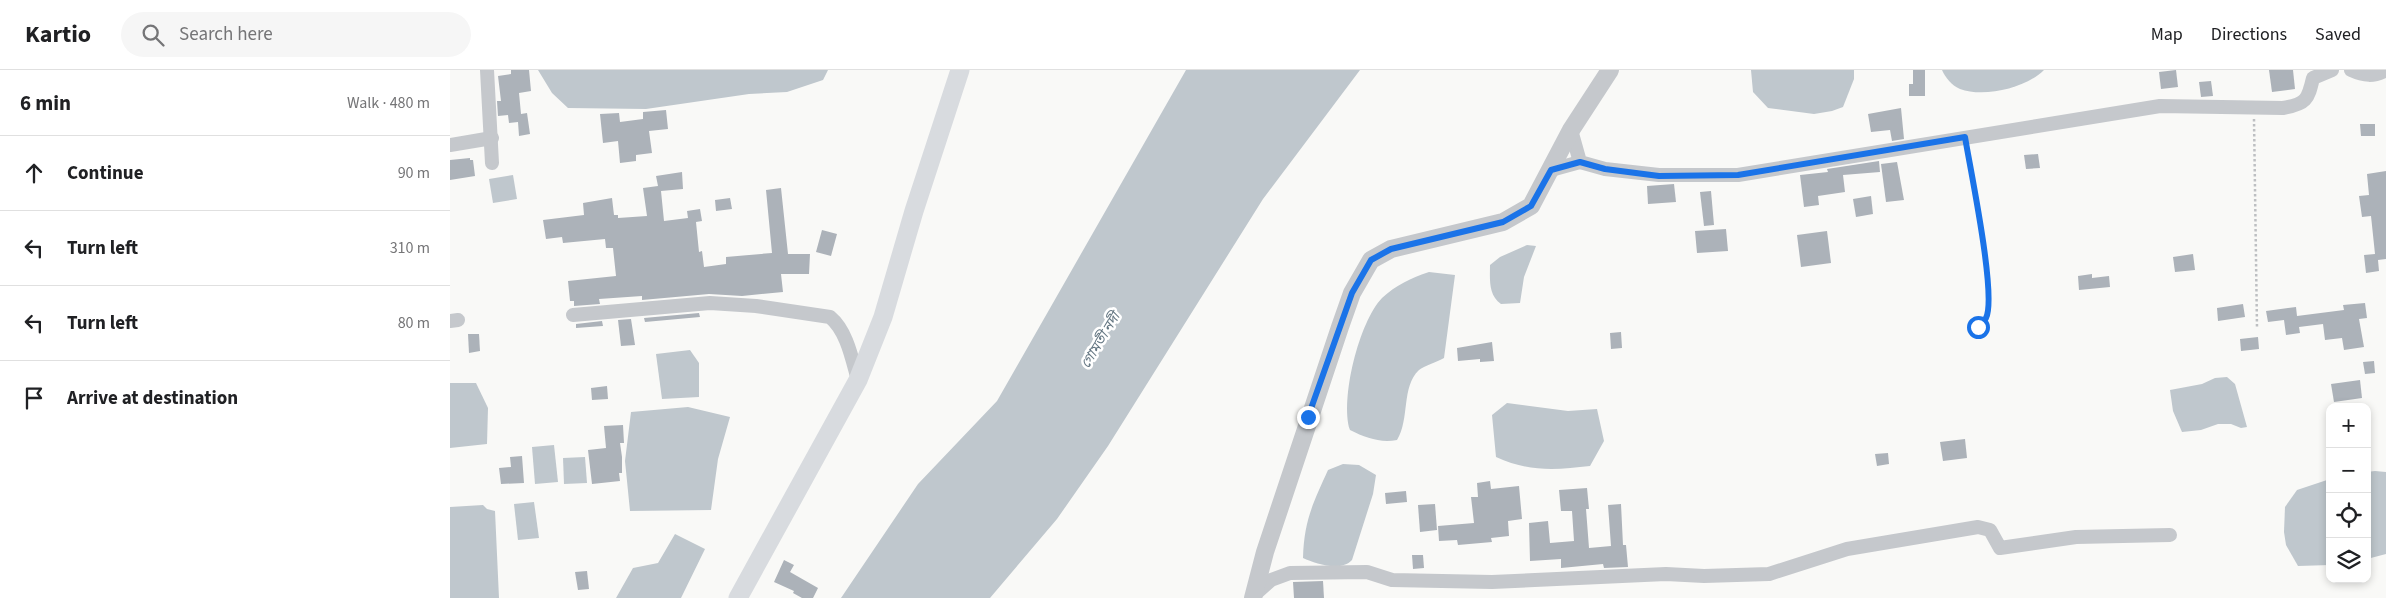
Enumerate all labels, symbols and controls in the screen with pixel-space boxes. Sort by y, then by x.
search box [121,12,471,57]
text: Kartio [25,17,91,52]
icon: search [139,21,167,49]
text: Search here [179,21,273,48]
text: Map [2151,22,2183,47]
text: Directions [2211,22,2287,47]
text: Saved [2315,22,2361,47]
text: 6 min [20,88,71,118]
text: Walk · 480 m [347,92,430,114]
icon: ahead [20,159,48,187]
text: Continue [67,160,144,187]
text: 90 m [398,162,430,184]
icon: left [20,234,48,262]
text: Turn left [67,235,138,262]
text: 310 m [390,237,430,259]
water label: গোমতী নদী [1076,306,1127,372]
icon: left [20,309,48,337]
text: Turn left [67,310,138,337]
text: 80 m [398,312,430,334]
route start [1967,316,1990,339]
icon: arrive [20,384,48,412]
text: Arrive at destination [67,385,238,412]
map controls [2326,403,2371,583]
button: + [2326,403,2371,448]
route end [1297,406,1320,429]
button: − [2326,448,2371,493]
button: locate [2326,493,2371,538]
button: layers [2326,538,2371,583]

